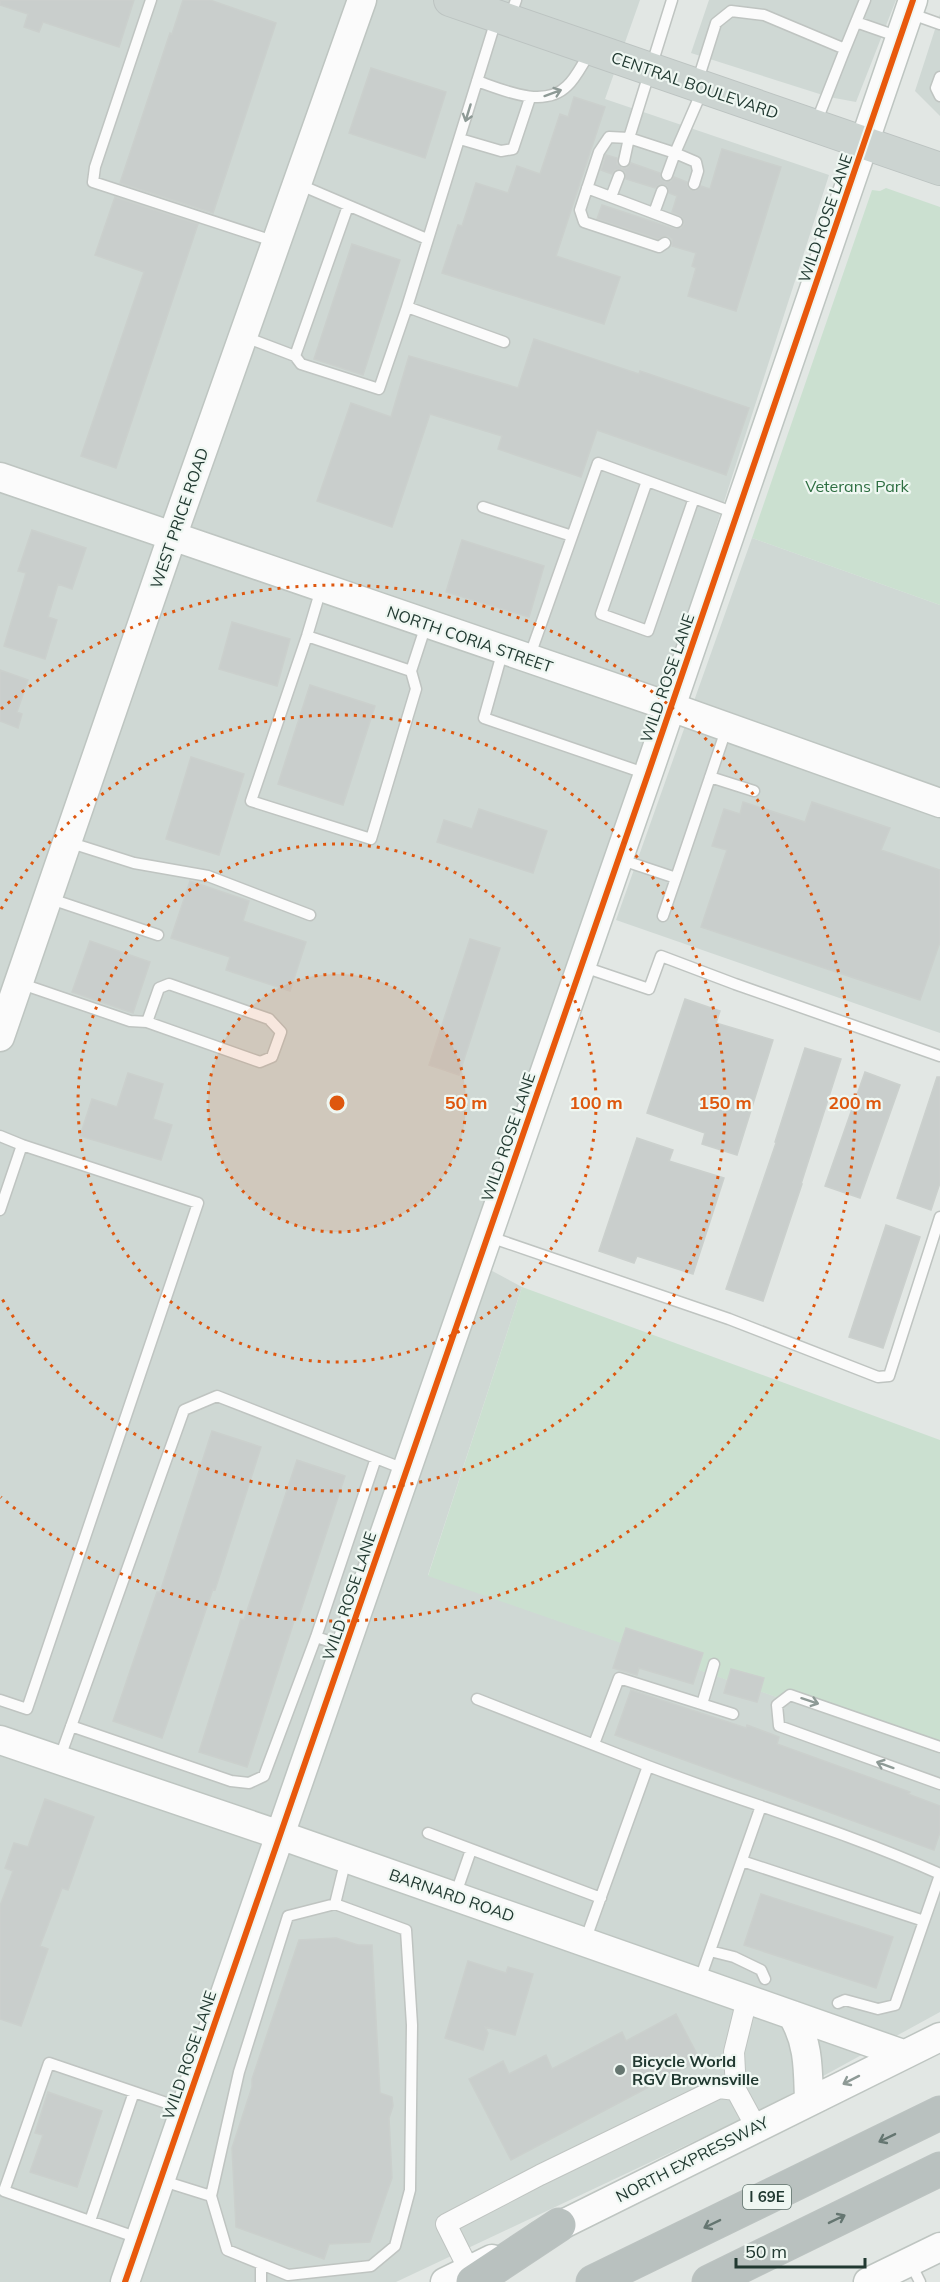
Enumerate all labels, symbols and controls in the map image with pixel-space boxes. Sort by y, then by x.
street label: CENTRAL BOULEVARD [609,47,781,123]
one-way arrow [544,86,562,97]
one-way arrow [462,103,473,122]
street label: WILD ROSE LANE [794,151,856,285]
street label: WEST PRICE ROAD [146,445,212,591]
park label: Veterans Park [805,476,910,496]
street label: NORTH CORIA STREET [384,601,556,677]
street label: WILD ROSE LANE [636,611,698,745]
street label: WILD ROSE LANE [477,1070,539,1204]
text: 50 m [445,1091,487,1114]
text: 100 m [569,1091,623,1114]
text: 150 m [698,1091,752,1114]
text: 200 m [828,1091,882,1114]
centre of rings [327,1093,347,1113]
street label: WILD ROSE LANE [318,1529,380,1663]
one-way arrow [800,1696,819,1707]
one-way arrow [876,1759,895,1770]
street label: BARNARD ROAD [387,1864,517,1926]
street label: WILD ROSE LANE [158,1988,220,2122]
place label: Bicycle World RGV Brownsville [632,2051,759,2089]
marker: Bicycle World RGV Brownsville [613,2063,627,2077]
one-way arrow [843,2074,860,2086]
street label: NORTH EXPRESSWAY [612,2112,772,2206]
one-way arrow [879,2133,897,2145]
road number: I 69E [743,2185,791,2209]
one-way arrow [827,2213,845,2225]
one-way arrow [704,2219,722,2230]
scale bar [736,2231,865,2269]
text: 50 m [745,2240,787,2263]

